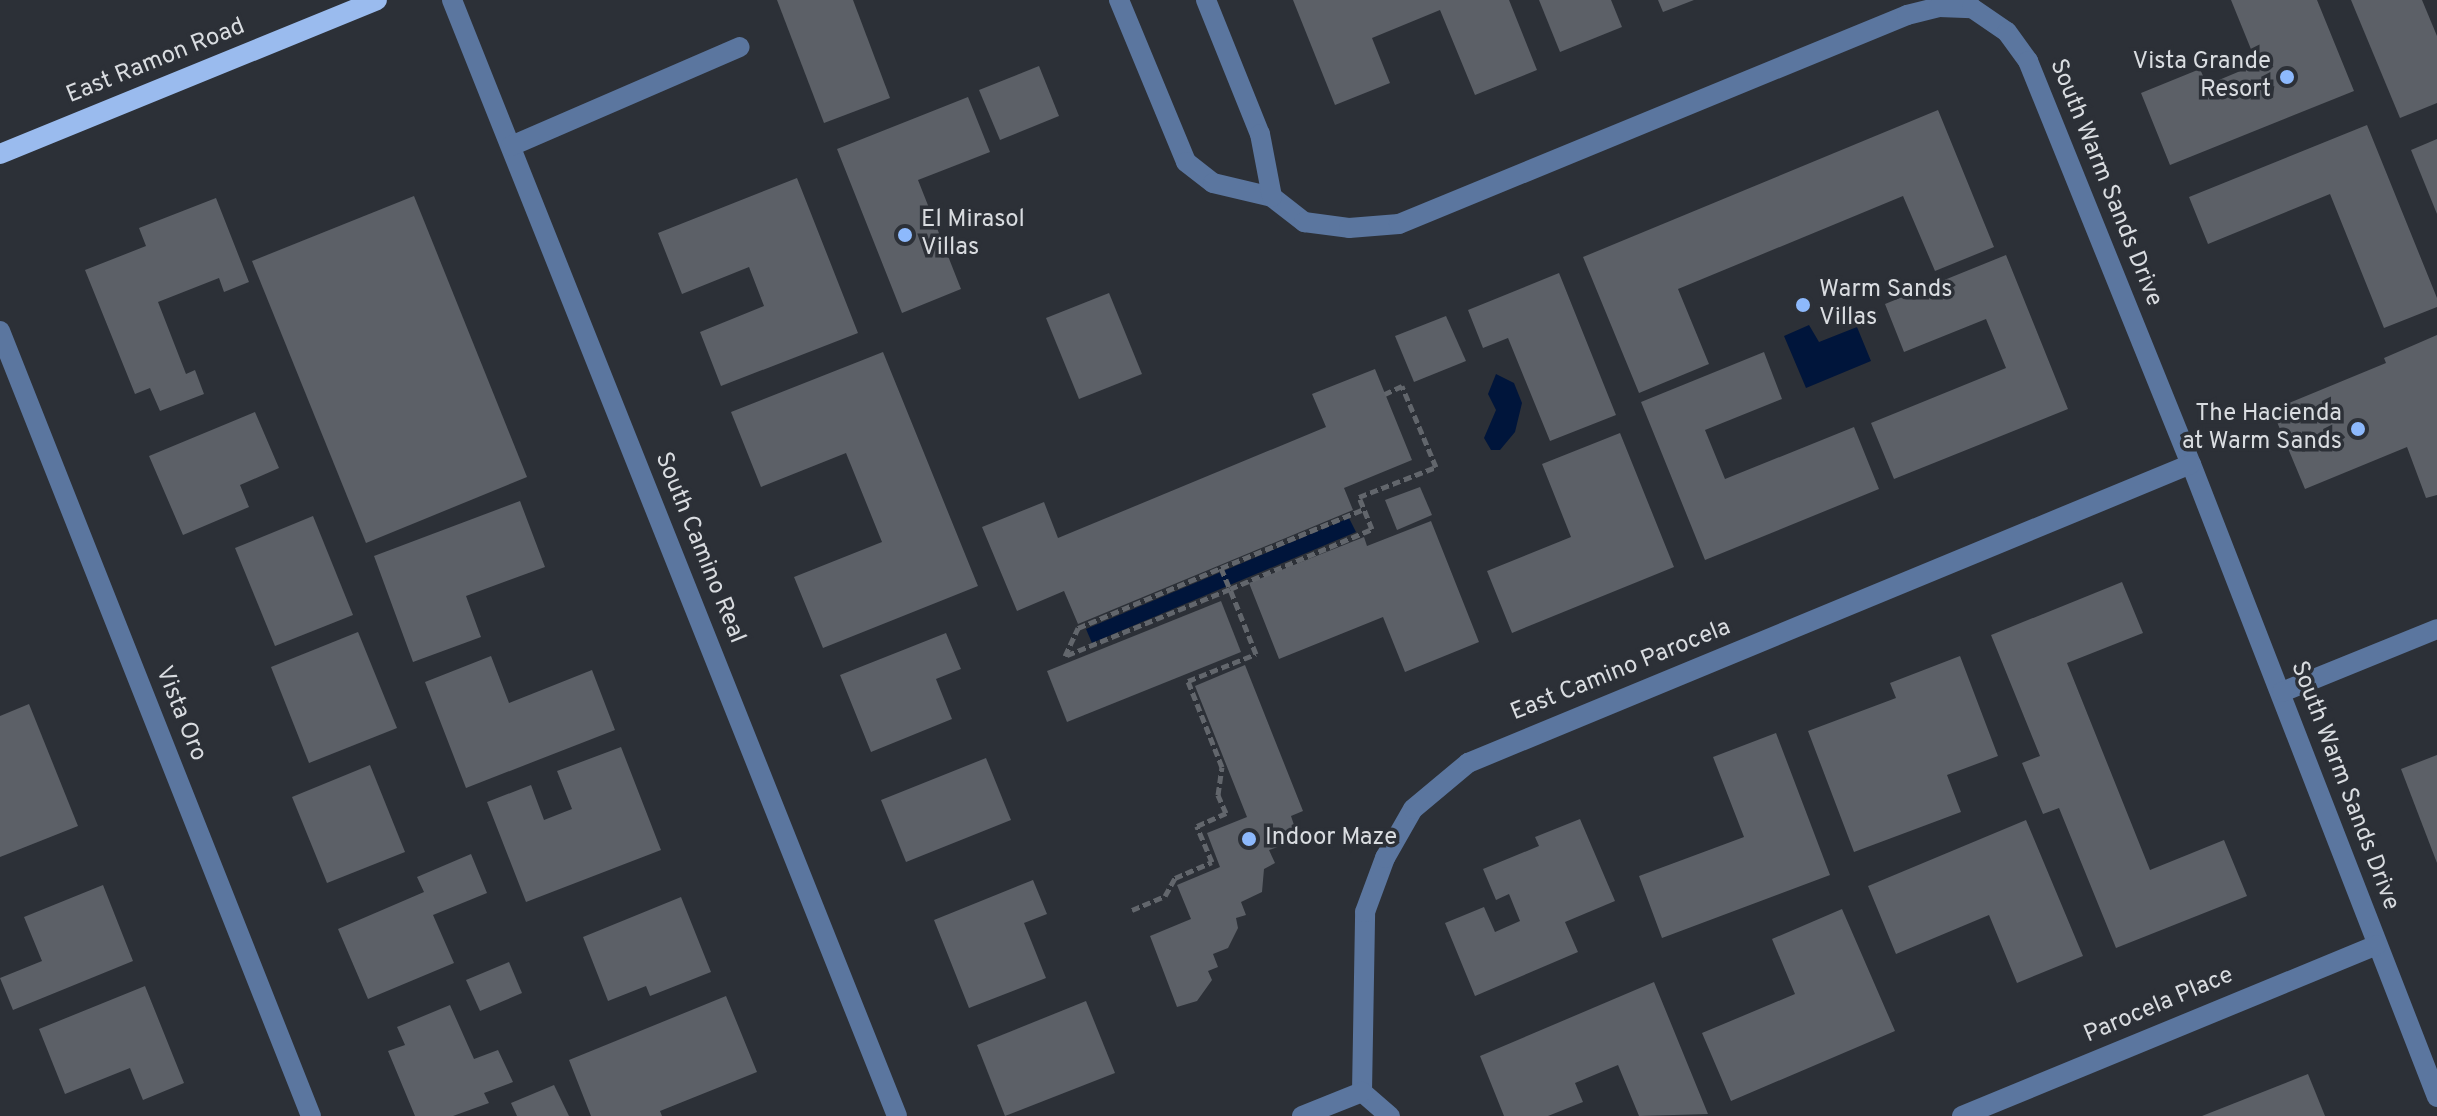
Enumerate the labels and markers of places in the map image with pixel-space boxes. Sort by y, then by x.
place label: Vista Grande Resort [2133,49,2271,105]
marker: Vista Grande Resort [2278,68,2296,86]
place label: El Mirasol Villas [921,207,1025,263]
marker: El Mirasol Villas [896,226,914,244]
place label: Warm Sands Villas [1819,277,1953,333]
marker: Warm Sands Villas [1794,296,1812,314]
place label: The Hacienda at Warm Sands [2181,401,2342,457]
marker: The Hacienda at Warm Sands [2349,420,2367,438]
place label: Indoor Maze [1265,825,1397,853]
marker: Indoor Maze [1240,830,1258,848]

